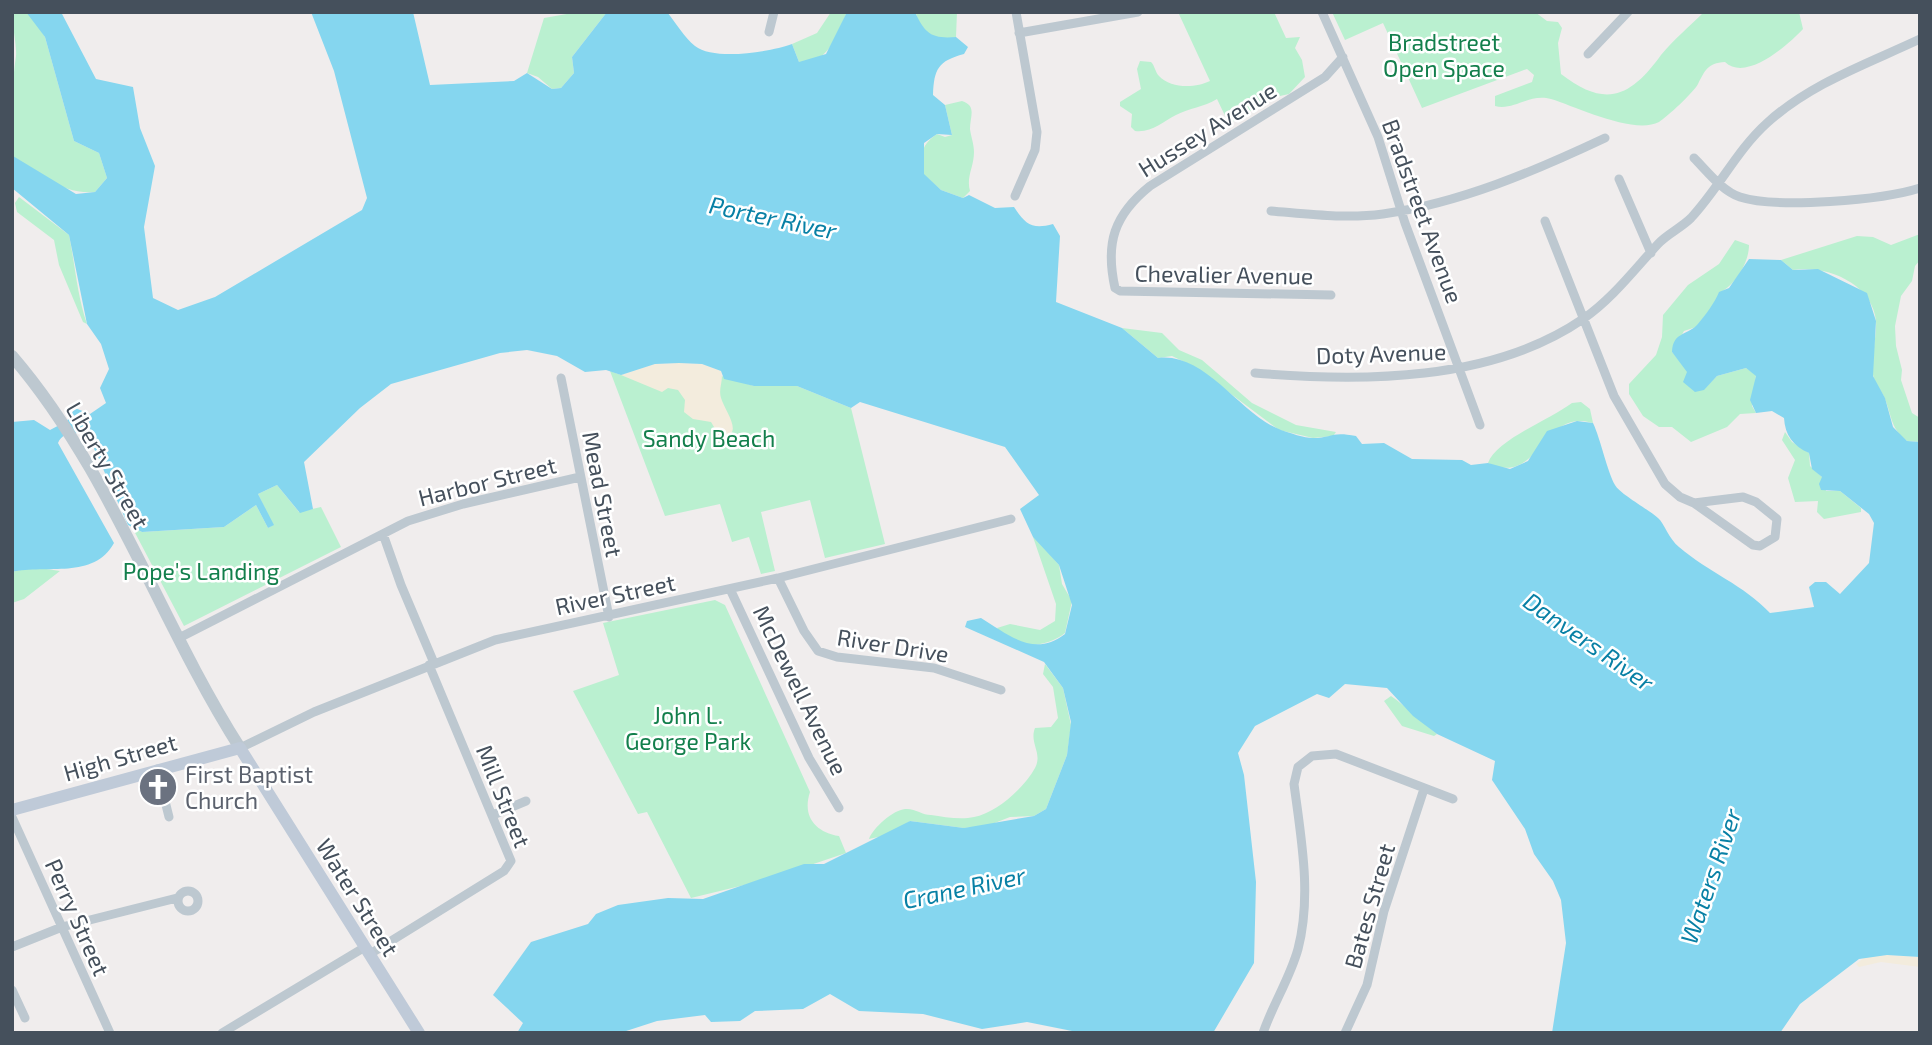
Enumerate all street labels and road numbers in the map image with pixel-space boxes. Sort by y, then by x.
street label: Hussey Avenue [1133,75,1281,183]
street label: Bradstreet Avenue [1377,115,1469,307]
street label: Chevalier Avenue [1134,258,1314,290]
street label: Doty Avenue [1315,337,1447,369]
street label: Liberty Street [60,397,156,534]
street label: Mead Street [577,429,629,559]
street label: Harbor Street [415,450,559,512]
street label: River Street [552,568,678,620]
street label: McDewell Avenue [748,601,854,779]
street label: River Drive [835,622,951,668]
street label: High Street [60,727,180,786]
street label: Mill Street [471,741,537,852]
street label: Water Street [311,833,405,961]
street label: Bates Street [1338,840,1400,972]
street label: Perry Street [40,854,116,980]

